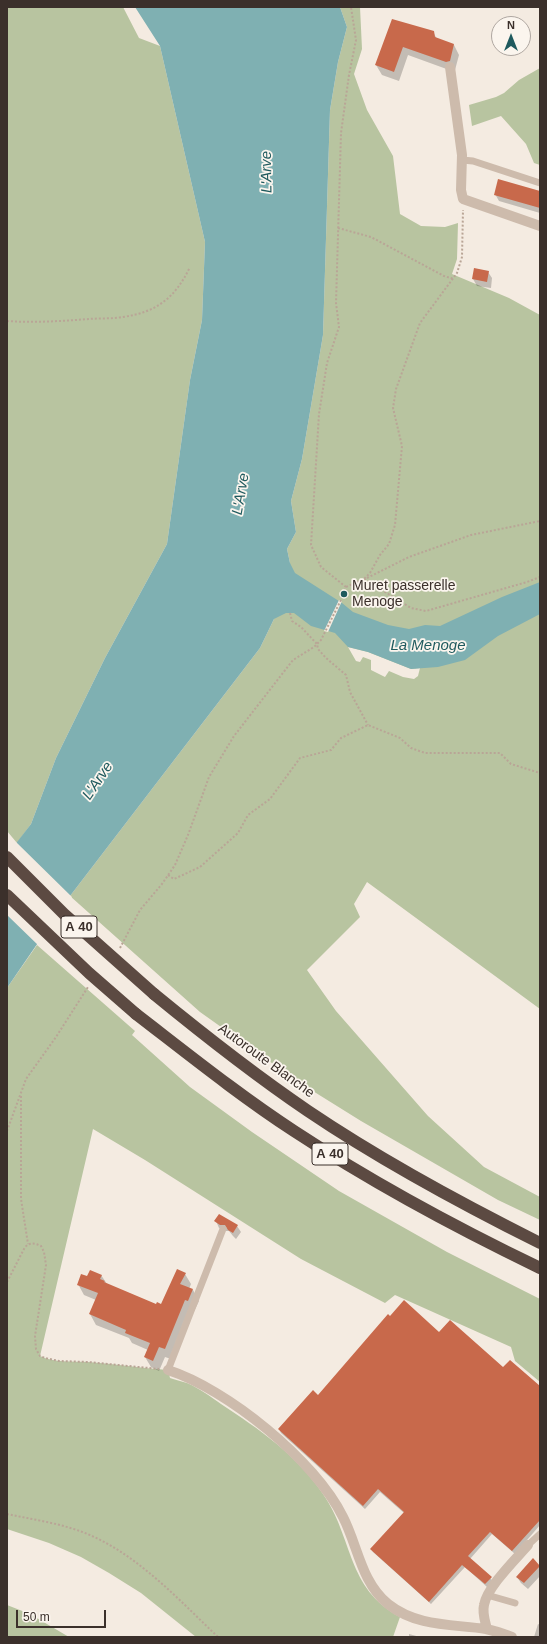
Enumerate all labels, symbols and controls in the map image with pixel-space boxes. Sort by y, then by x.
north arrow [491,16,531,56]
text: N [507,19,515,31]
water label: L'Arve [258,151,276,193]
water label: L'Arve [228,472,254,516]
place label: Muret passerelle Menoge [352,578,455,610]
marker: Muret passerelle Menoge [339,589,349,599]
water label: La Menoge [390,637,466,655]
water label: L'Arve [79,759,117,803]
road number: A 40 [61,916,97,938]
street label: Autoroute Blanche [214,1020,318,1102]
road number: A 40 [312,1143,348,1165]
scale bar [18,1602,108,1628]
text: 50 m [23,1610,50,1624]

